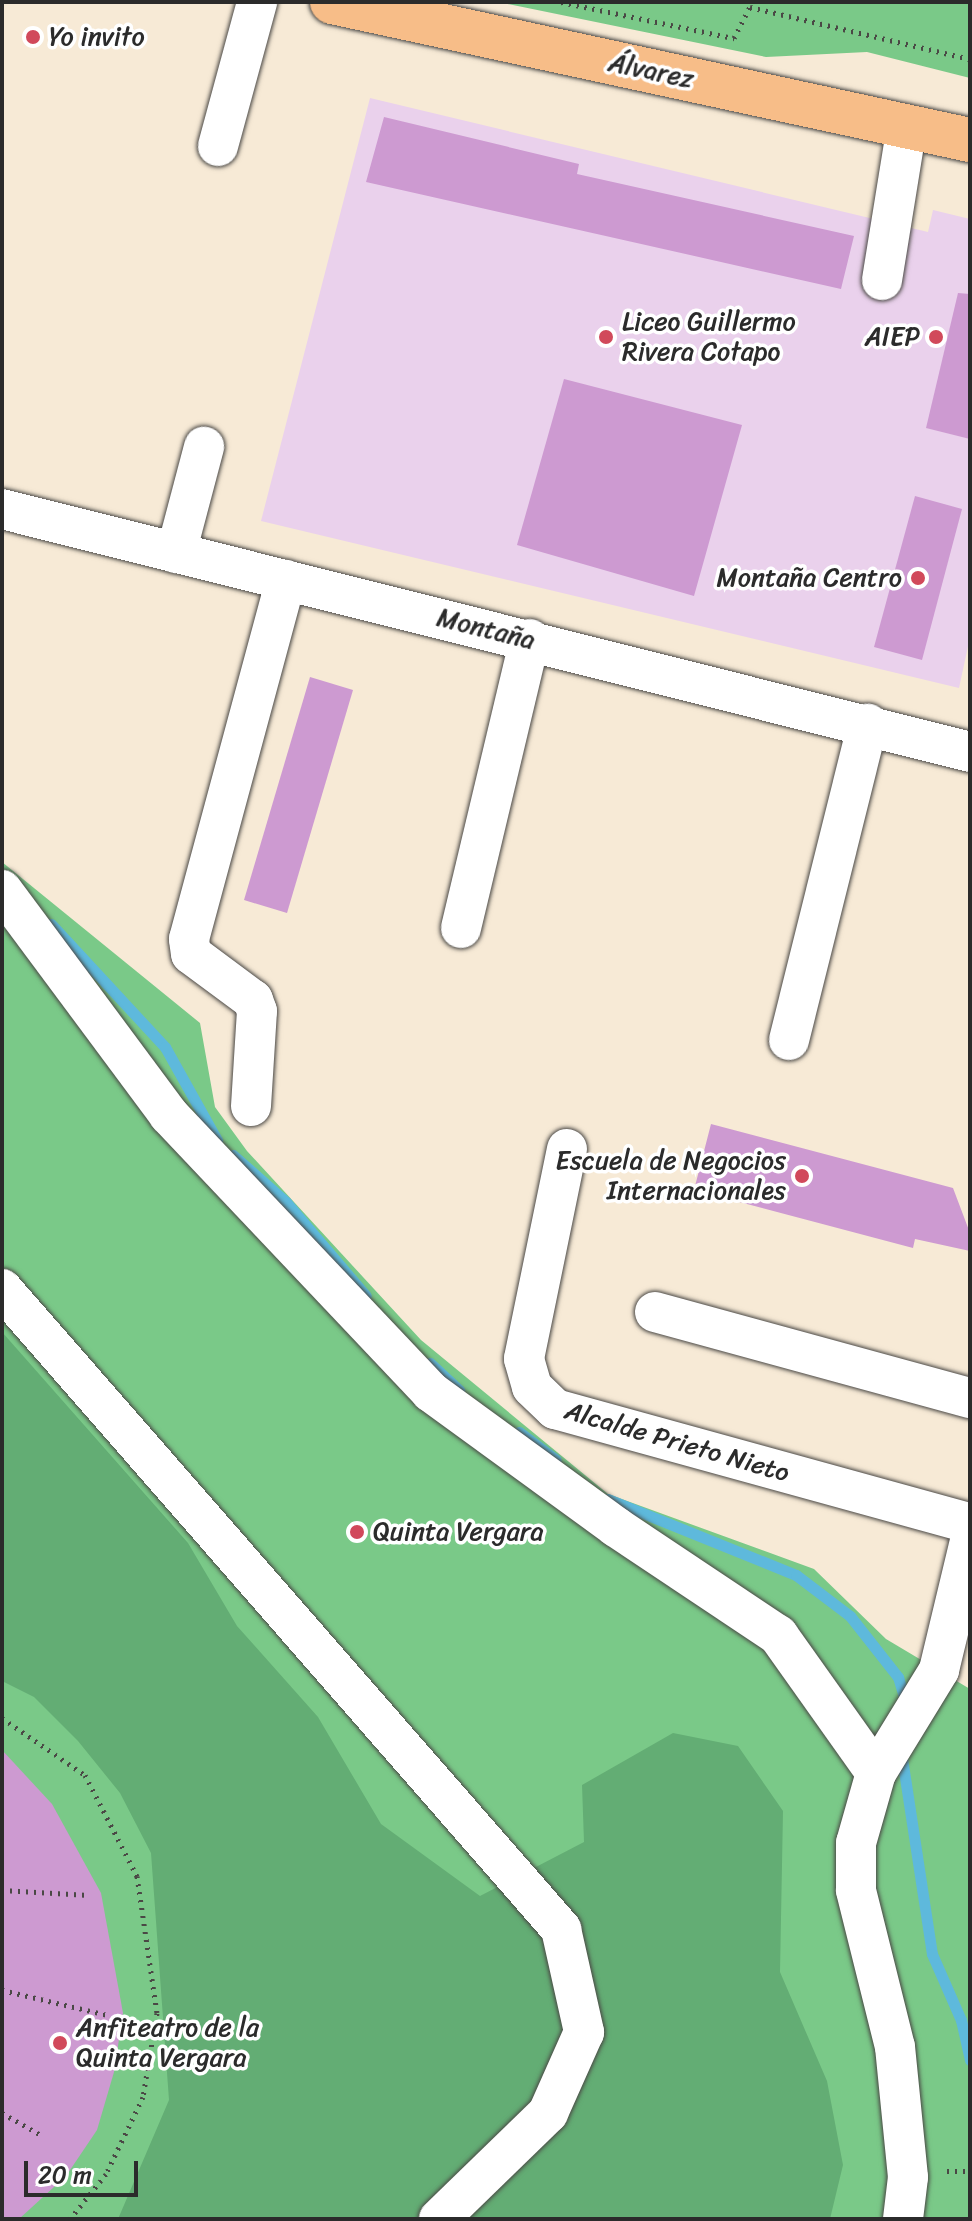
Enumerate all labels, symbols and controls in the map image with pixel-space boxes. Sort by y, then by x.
place label: Yo invito [49,21,144,53]
marker: Yo invito [24,28,42,46]
street label: Álvarez [606,47,696,95]
place label: Liceo Guillermo Rivera Cotapo [622,306,796,368]
place label: AIEP [865,321,920,353]
marker: Liceo Guillermo Rivera Cotapo [597,328,615,346]
marker: AIEP [927,328,945,346]
place label: Montaña Centro [716,562,902,594]
marker: Montaña Centro [909,569,927,587]
street label: Montaña [434,602,538,656]
place label: Escuela de Negocios Internacionales [557,1145,786,1206]
marker: Escuela de Negocios Internacionales [793,1167,811,1185]
street label: Alcalde Prieto Nieto [561,1395,793,1489]
place label: Quinta Vergara [373,1516,543,1548]
marker: Quinta Vergara [348,1523,366,1541]
place label: Anfiteatro de la Quinta Vergara [76,2012,259,2074]
marker: Anfiteatro de la Quinta Vergara [51,2034,69,2052]
scale bar [28,2145,142,2195]
text: 20 m [38,2154,92,2196]

